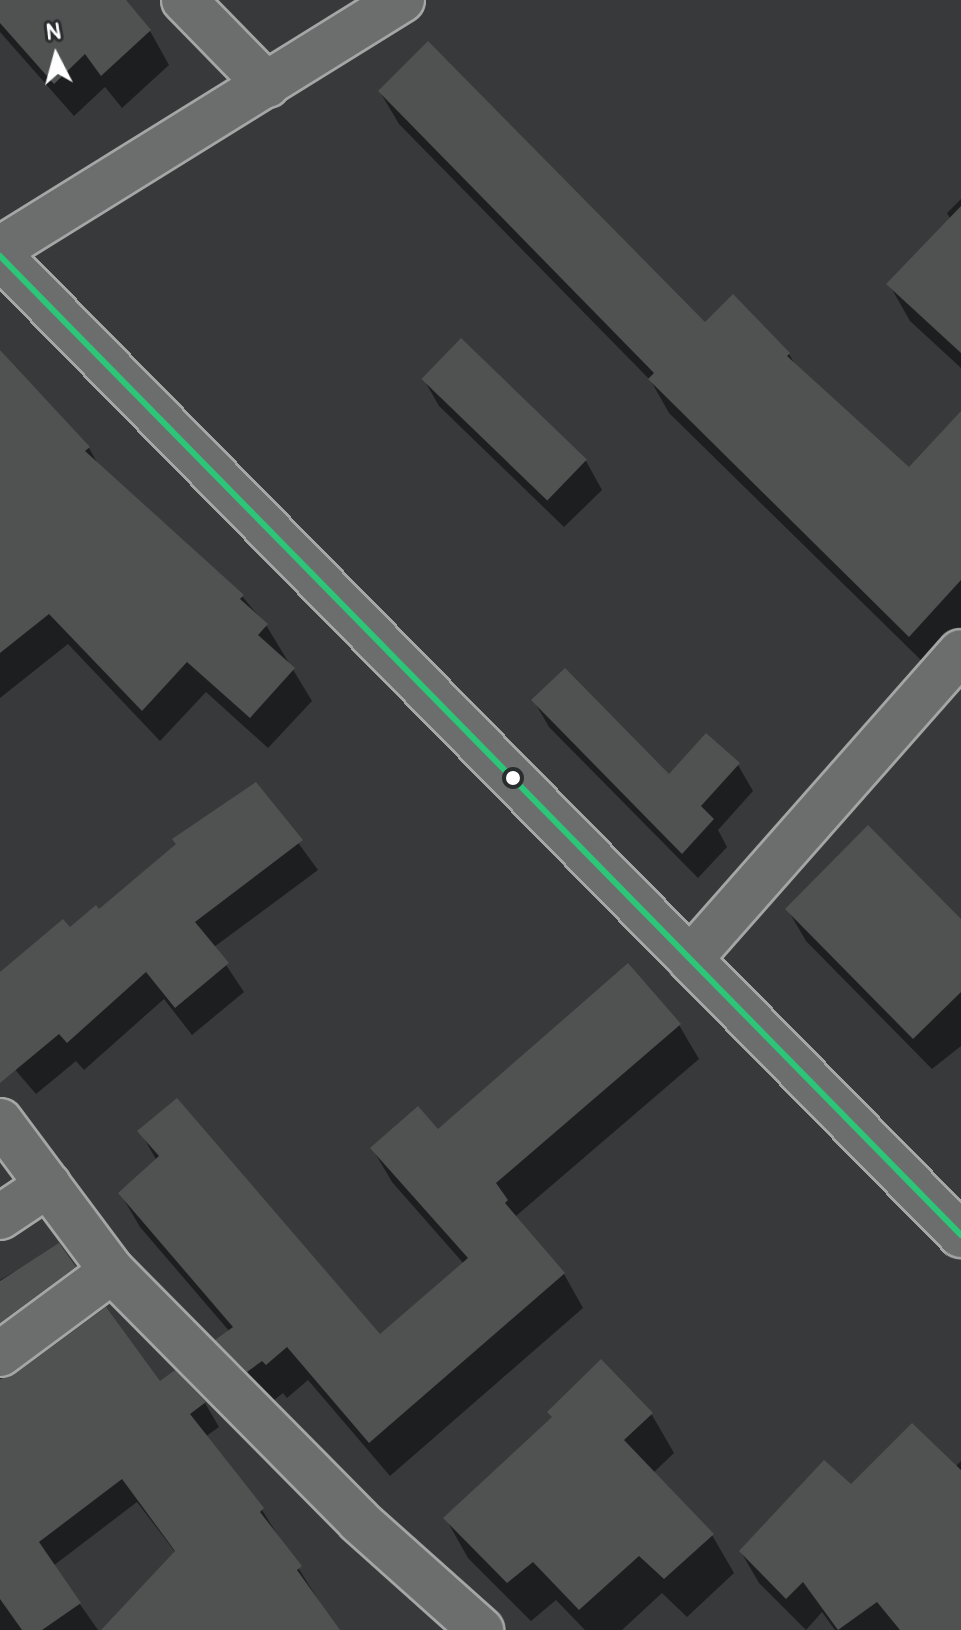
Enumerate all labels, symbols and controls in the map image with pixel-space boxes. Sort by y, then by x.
north arrow [16,16,96,96]
text: N [45,17,62,47]
unlabelled marker [505,770,521,786]

